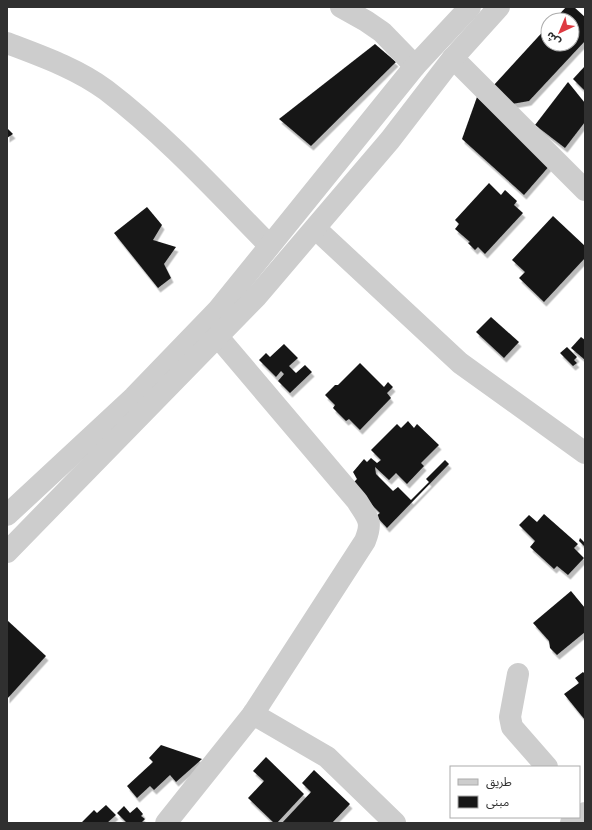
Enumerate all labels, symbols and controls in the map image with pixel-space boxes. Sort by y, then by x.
north arrow [540,12,580,52]
text: ش [543,29,563,49]
legend [450,766,580,818]
text: طريق [486,774,512,790]
text: مبنى [486,794,509,809]

